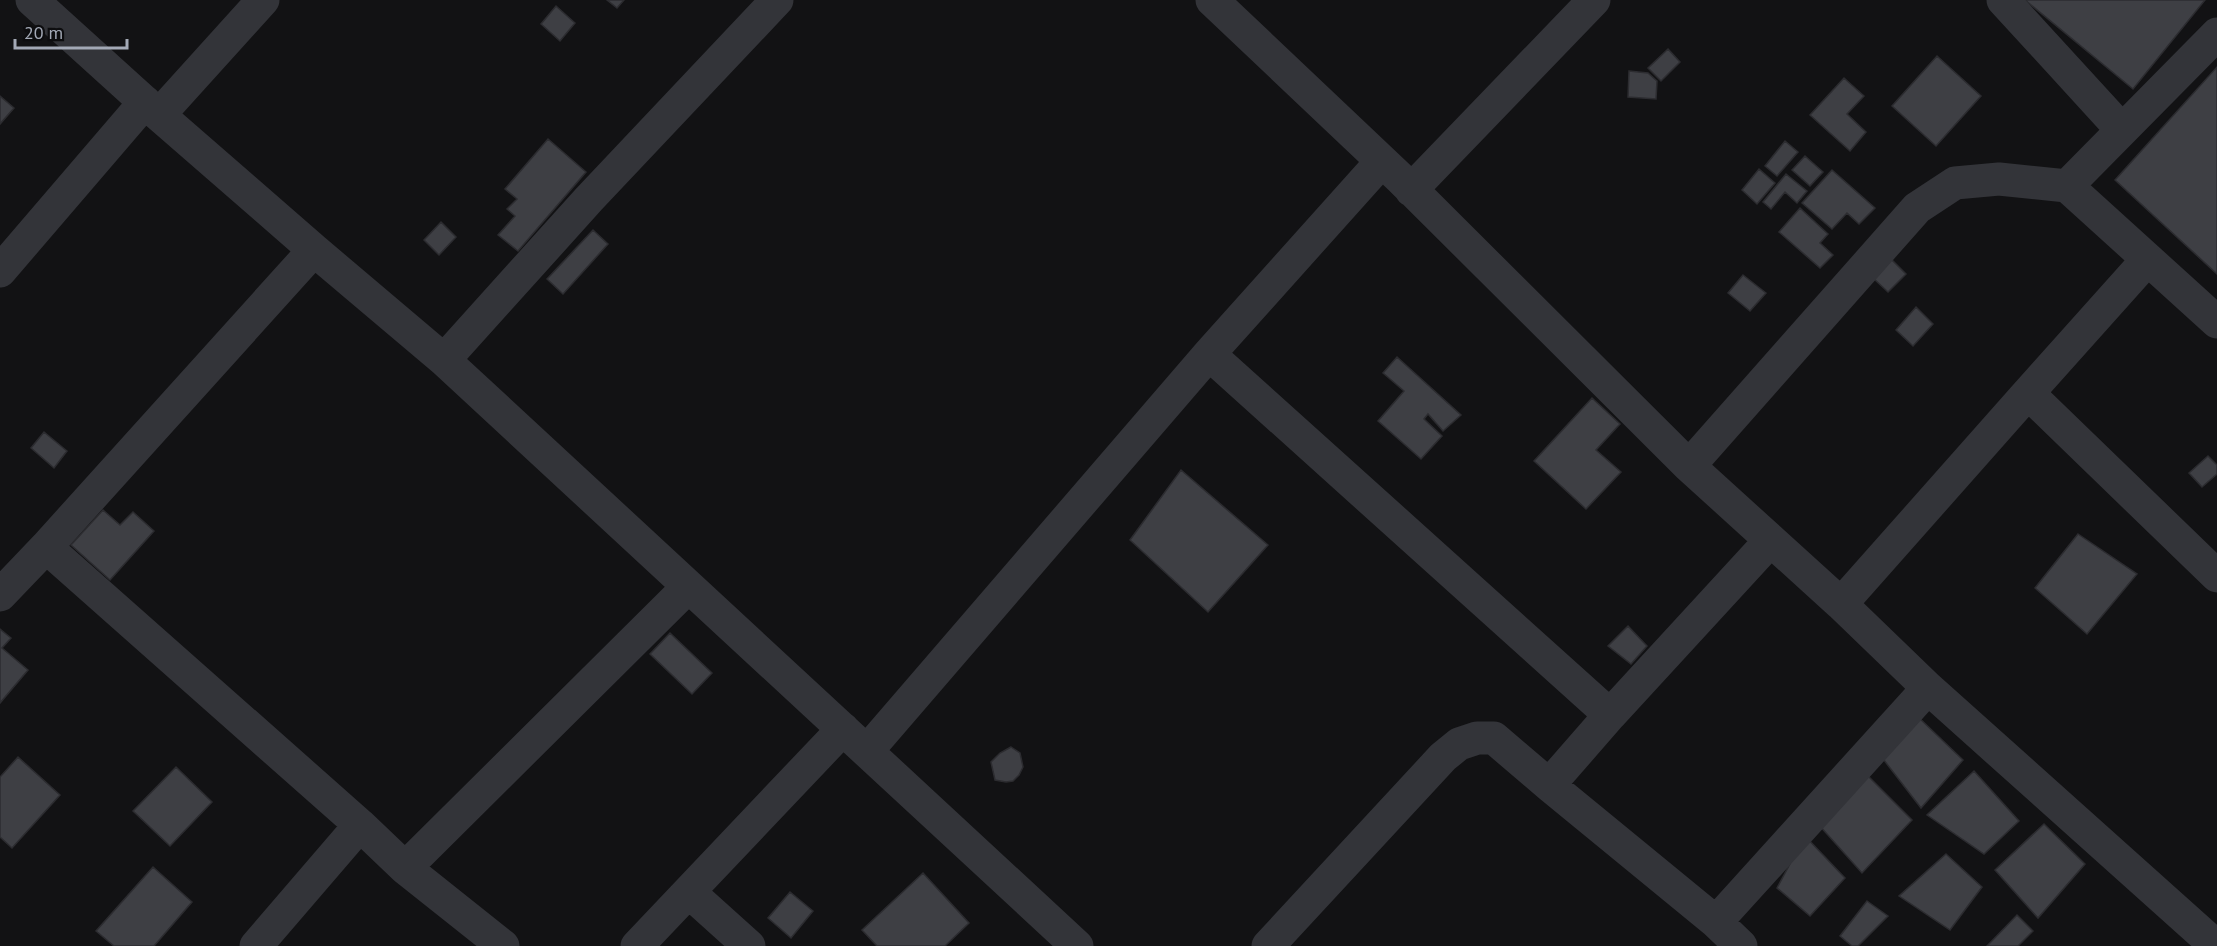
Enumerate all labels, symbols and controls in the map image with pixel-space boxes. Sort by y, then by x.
scale bar [15,12,128,50]
text: 20 m [24,21,63,44]

